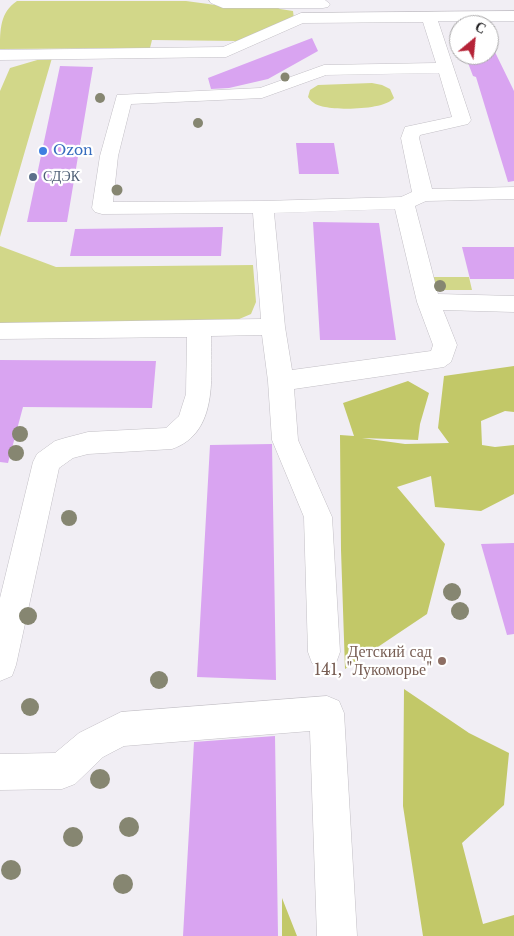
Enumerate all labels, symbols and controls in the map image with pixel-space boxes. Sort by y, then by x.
north arrow [449,15,499,65]
text: С [472,17,489,38]
place label: Ozon [53,143,93,159]
marker: Ozon [37,145,49,157]
place label: СДЭК [43,169,80,185]
marker: СДЭК [27,171,39,183]
place label: Детский сад 141, "Лукоморье" [314,642,432,680]
marker: Детский сад 141, "Лукоморье" [436,655,448,667]

